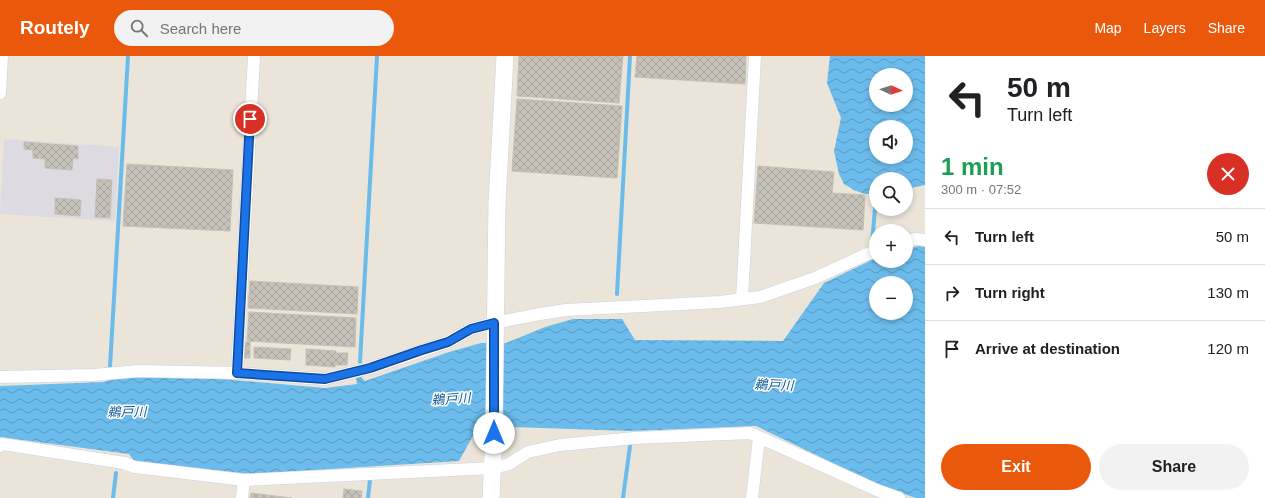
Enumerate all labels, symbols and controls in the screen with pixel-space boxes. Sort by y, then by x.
search box [114,10,394,46]
text: Routely [20,17,90,38]
icon: search [128,17,150,39]
text: Search here [160,20,241,37]
text: Map [1094,20,1122,36]
text: Layers [1144,20,1186,36]
text: Share [1208,20,1245,36]
north arrow [869,68,913,112]
map controls [869,68,913,320]
icon: left [941,72,993,124]
text: 50 m [1007,72,1071,103]
pin [233,102,267,136]
text: Turn left [1007,105,1072,125]
icon: arrive [239,108,261,130]
button: sound [869,120,913,164]
text: 1 min [941,153,1004,180]
button: close [1207,153,1249,195]
button: search [869,172,913,216]
text: 300 m · 07:52 [941,182,1021,197]
button: + [869,224,913,268]
icon: left [941,226,963,248]
text: Turn left [975,228,1034,245]
text: 50 m [1216,228,1249,245]
button: − [869,276,913,320]
icon: right [941,282,963,304]
text: Turn right [975,284,1045,301]
text: 130 m [1207,284,1249,301]
icon: arrive [941,338,963,360]
text: Arrive at destination [975,340,1120,357]
text: 120 m [1207,340,1249,357]
water label: 鵜戸川 [754,377,796,393]
water label: 鵜戸川 [431,390,473,408]
water label: 鵜戸川 [107,404,149,420]
position arrow [473,412,515,454]
button: Exit [941,444,1091,490]
button: Share [1099,444,1249,490]

